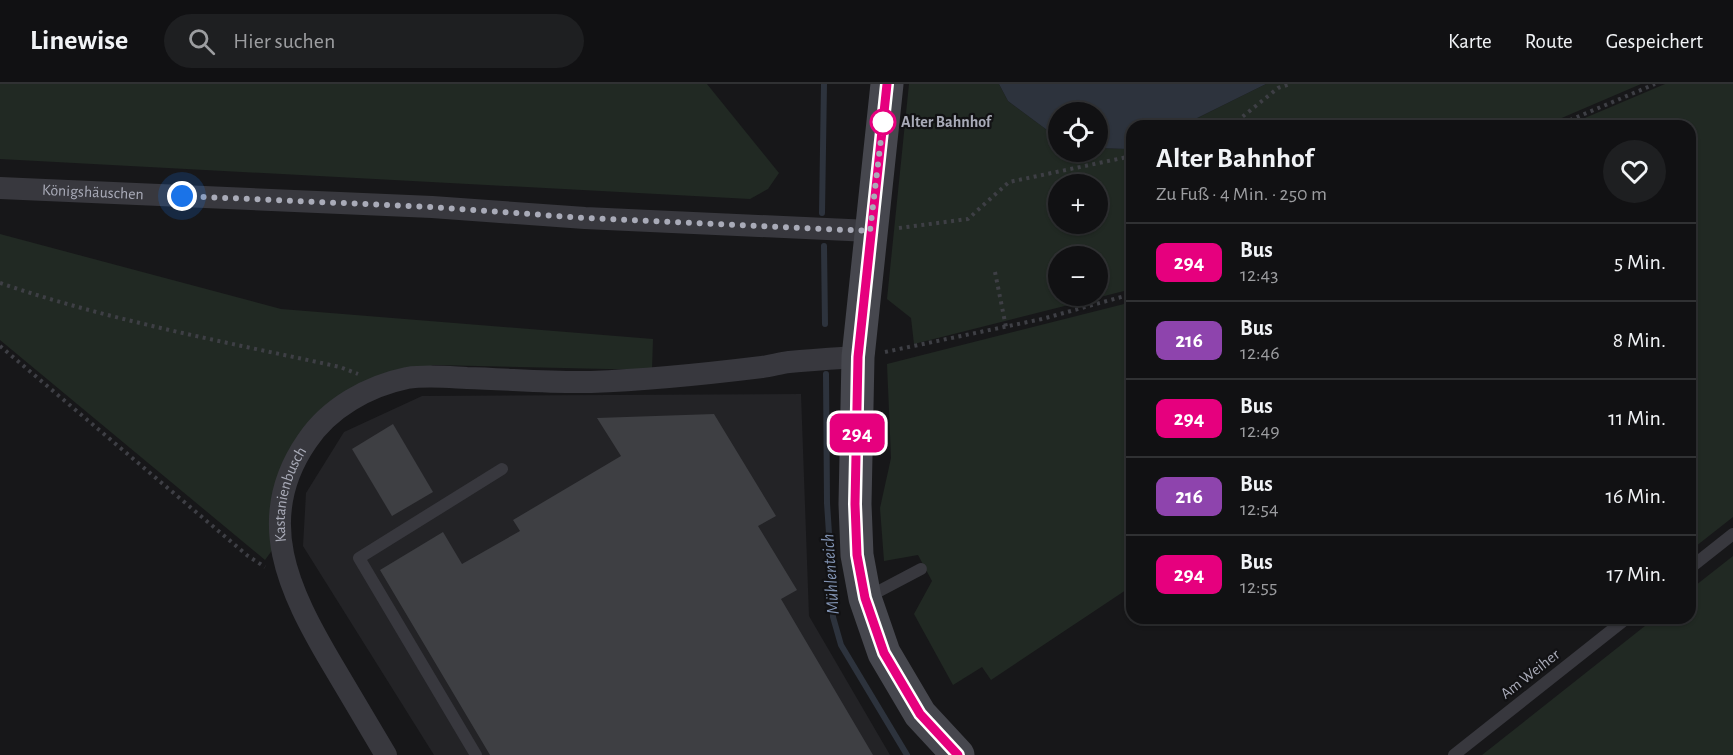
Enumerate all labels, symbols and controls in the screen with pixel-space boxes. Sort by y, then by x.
search box [164,14,584,68]
icon: search [185,25,218,58]
text: Linewise [30,27,128,55]
text: Hier suchen [233,30,335,52]
text: Karte [1448,31,1492,52]
text: Route [1525,31,1573,52]
text: Gespeichert [1606,31,1703,52]
map controls [1048,102,1108,306]
button: locate [1048,102,1108,162]
marker: Alter Bahnhof [870,109,896,135]
place label: Alter Bahnhof [901,114,993,130]
button: heart [1603,140,1666,203]
text: Alter Bahnhof [1156,145,1314,173]
button: + [1048,174,1108,234]
your location [167,181,197,211]
street label: Königshäuschen [42,182,144,202]
text: Zu Fuß · 4 Min. · 250 m [1156,184,1327,204]
text: Bus [1240,239,1273,261]
button: − [1048,246,1108,306]
text: 5 Min. [1614,251,1666,273]
text: 294 [1174,252,1204,273]
text: 12:43 [1240,265,1278,285]
text: Bus [1240,317,1273,339]
text: 8 Min. [1613,329,1666,351]
text: 216 [1175,330,1203,351]
text: 12:46 [1240,343,1280,363]
text: Bus [1240,395,1273,417]
text: 11 Min. [1608,407,1666,429]
text: 294 [1174,408,1204,429]
line badge: 294 [822,414,892,452]
text: 12:49 [1240,421,1280,441]
text: 294 [842,423,872,444]
street label: Kastanienbusch [272,444,309,543]
text: Bus [1240,473,1273,495]
text: 16 Min. [1605,485,1666,507]
text: 216 [1175,486,1203,507]
text: 12:54 [1240,499,1279,519]
water label: Mühlenteich [819,533,843,615]
text: Bus [1240,551,1273,573]
text: 17 Min. [1607,563,1666,585]
text: 294 [1174,564,1204,585]
text: 12:55 [1240,577,1277,597]
street label: Am Weiher [1497,646,1563,702]

